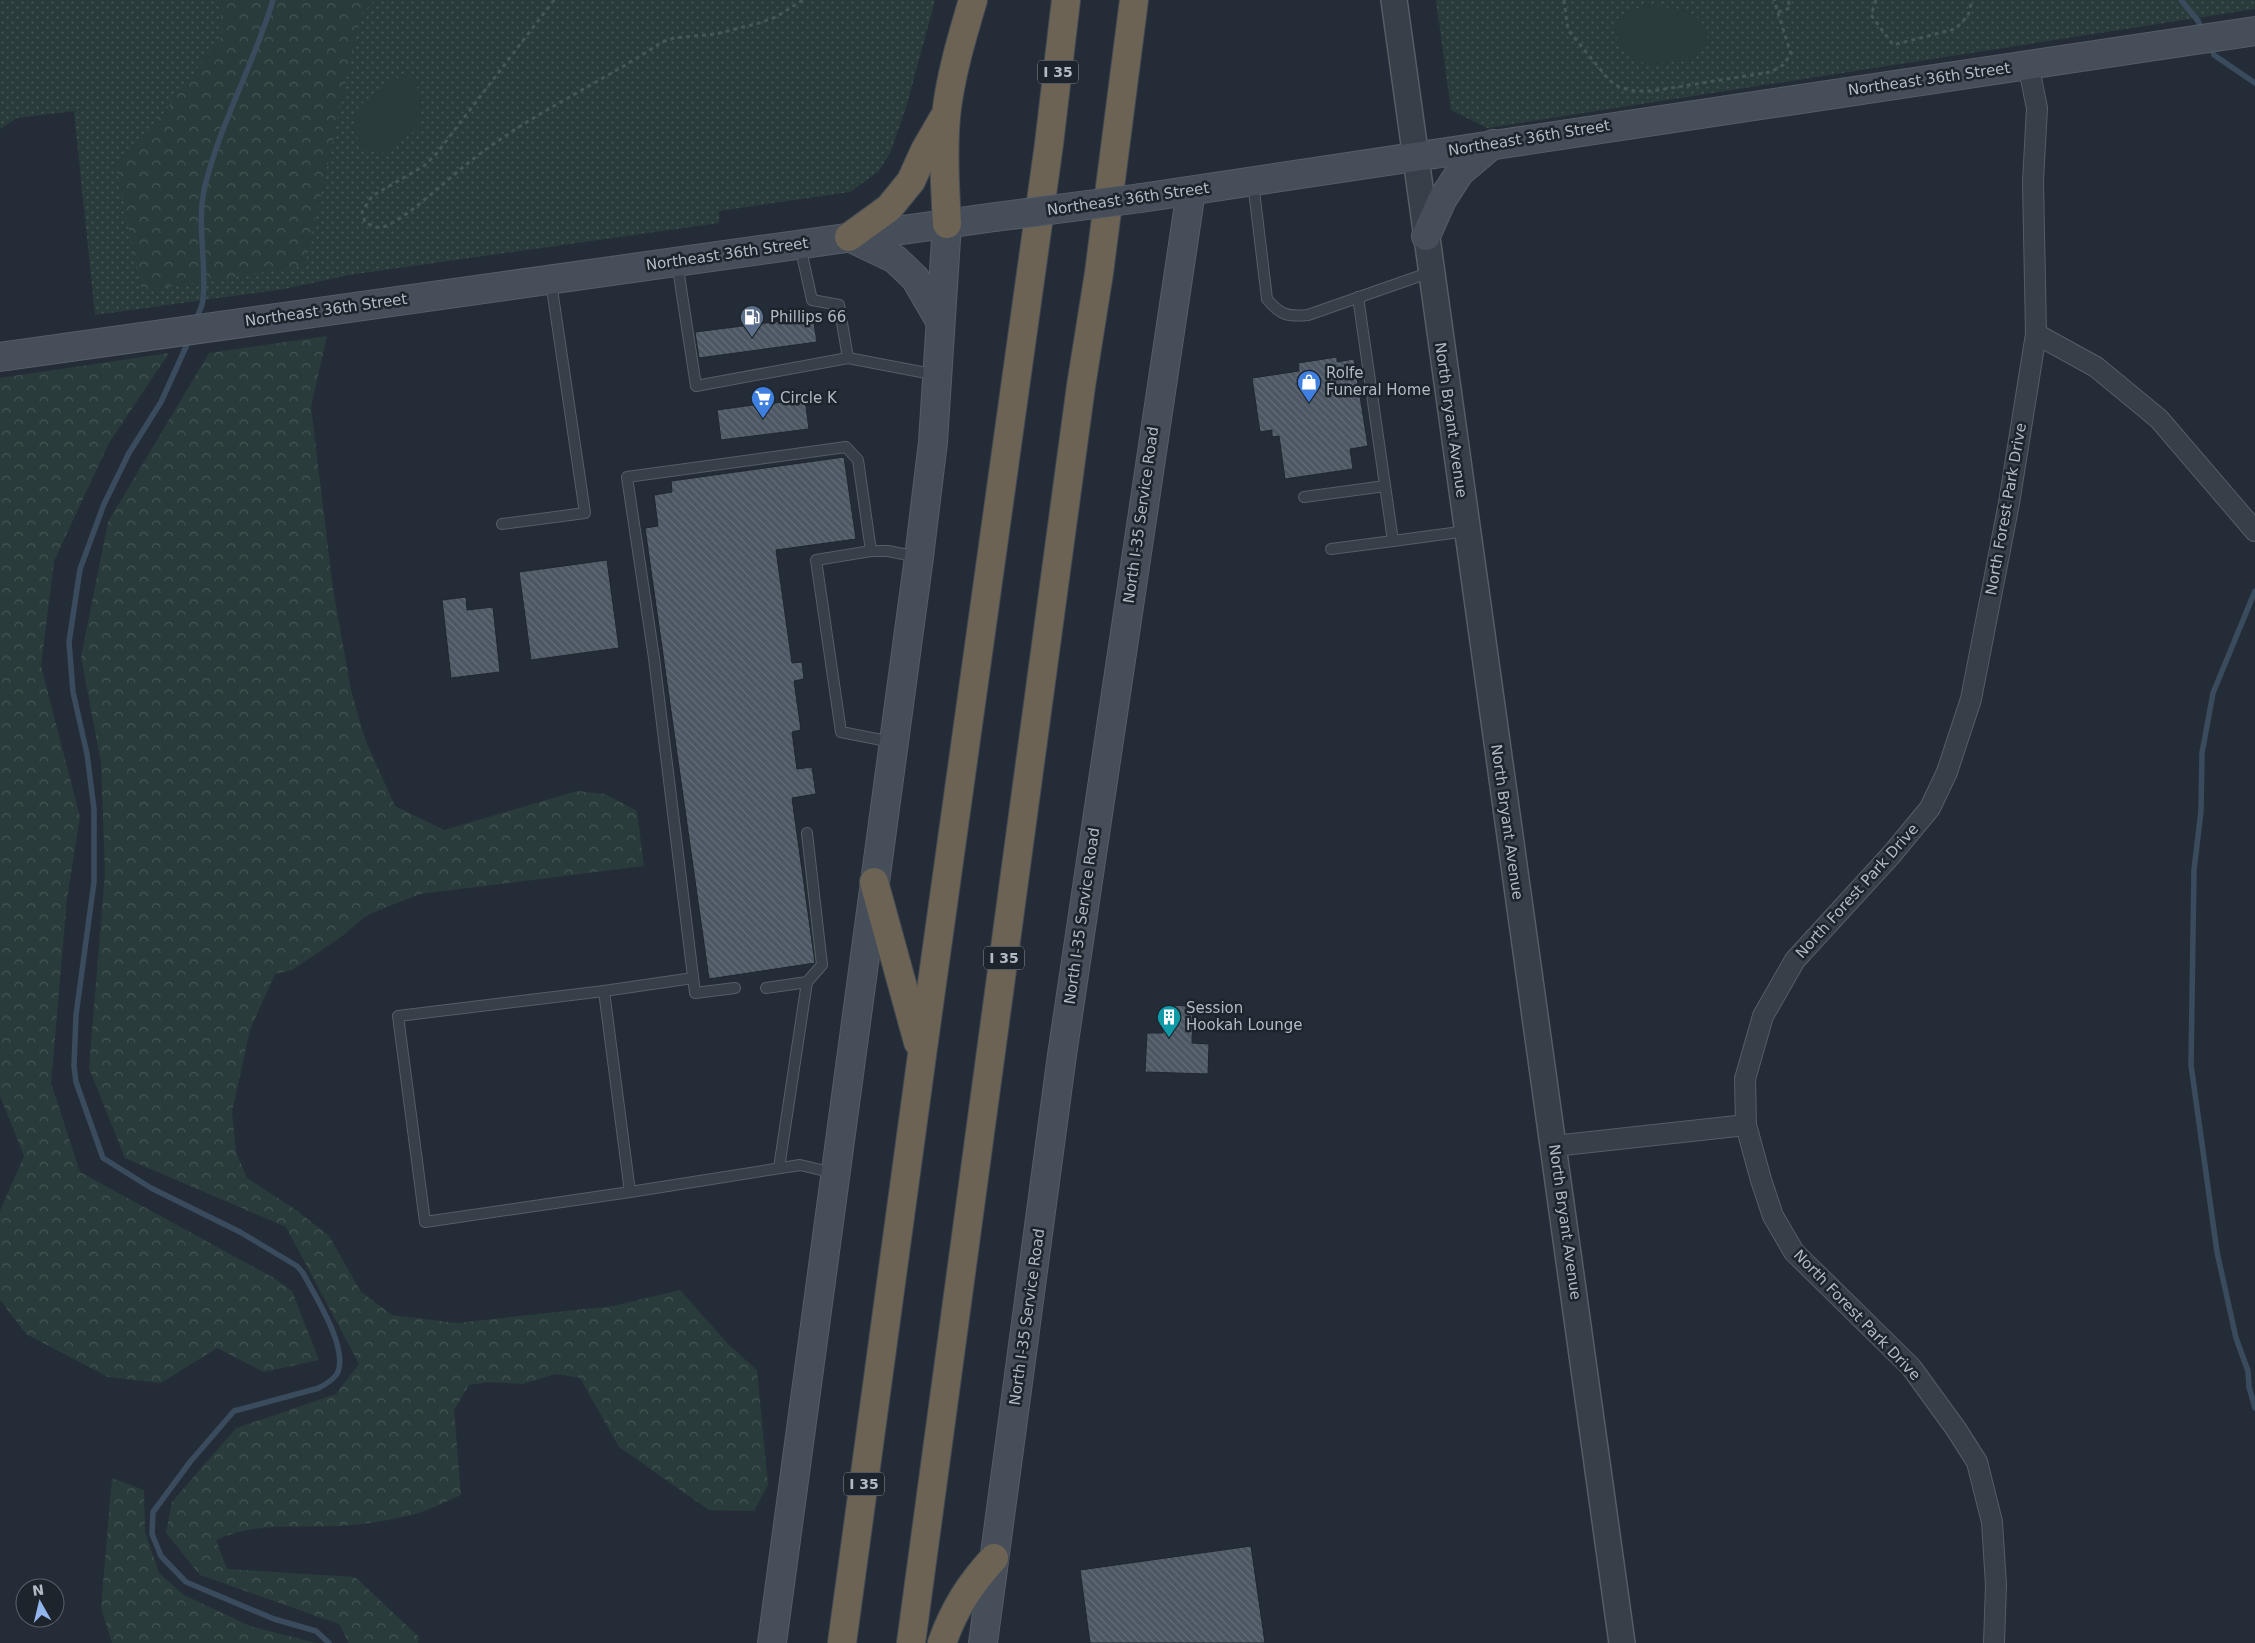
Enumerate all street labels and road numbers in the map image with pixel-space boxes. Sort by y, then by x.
street label: Northeast 36th Street [1847,59,2011,99]
road number: I 35 [1038,61,1078,84]
street label: Northeast 36th Street [1447,116,1611,160]
street label: Northeast 36th Street [1046,179,1210,219]
street label: Northeast 36th Street [645,234,809,274]
street label: Northeast 36th Street [244,290,408,330]
street label: North Bryant Avenue [1431,341,1471,499]
street label: North Forest Park Drive [1982,421,2030,597]
street label: North I-35 Service Road [1120,425,1162,605]
street label: North Bryant Avenue [1487,743,1527,901]
street label: North Forest Park Drive [1792,820,1922,962]
street label: North I-35 Service Road [1061,826,1103,1006]
road number: I 35 [984,946,1024,970]
street label: North Bryant Avenue [1545,1143,1585,1301]
street label: North I-35 Service Road [1006,1227,1048,1407]
street label: North Forest Park Drive [1790,1246,1924,1384]
road number: I 35 [844,1472,884,1496]

